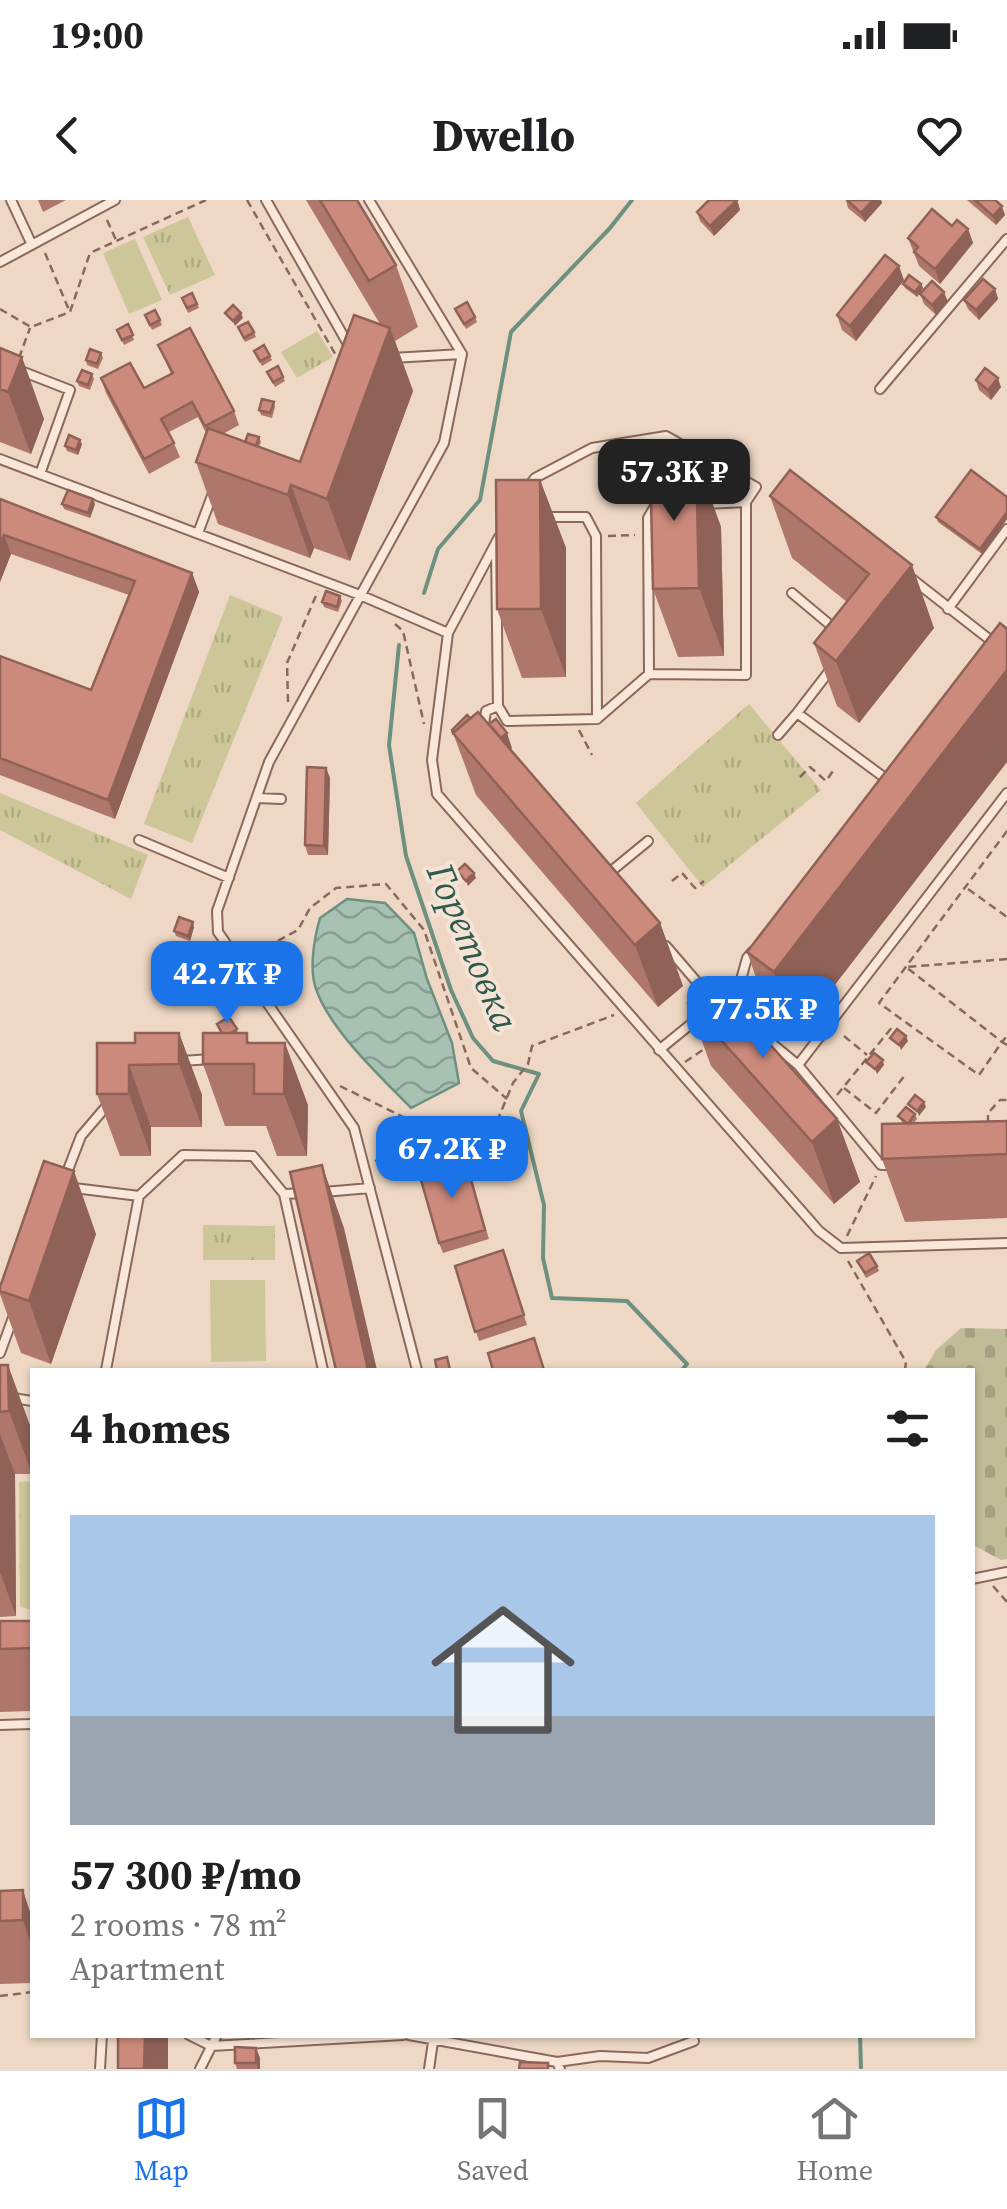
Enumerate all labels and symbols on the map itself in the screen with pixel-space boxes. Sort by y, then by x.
pin: 57.3K ₽ [582,439,766,524]
water label: Горетовка [414,854,532,1039]
pin: 42.7K ₽ [135,941,319,1026]
pin: 77.5K ₽ [671,976,855,1061]
pin: 67.2K ₽ [360,1116,544,1201]

